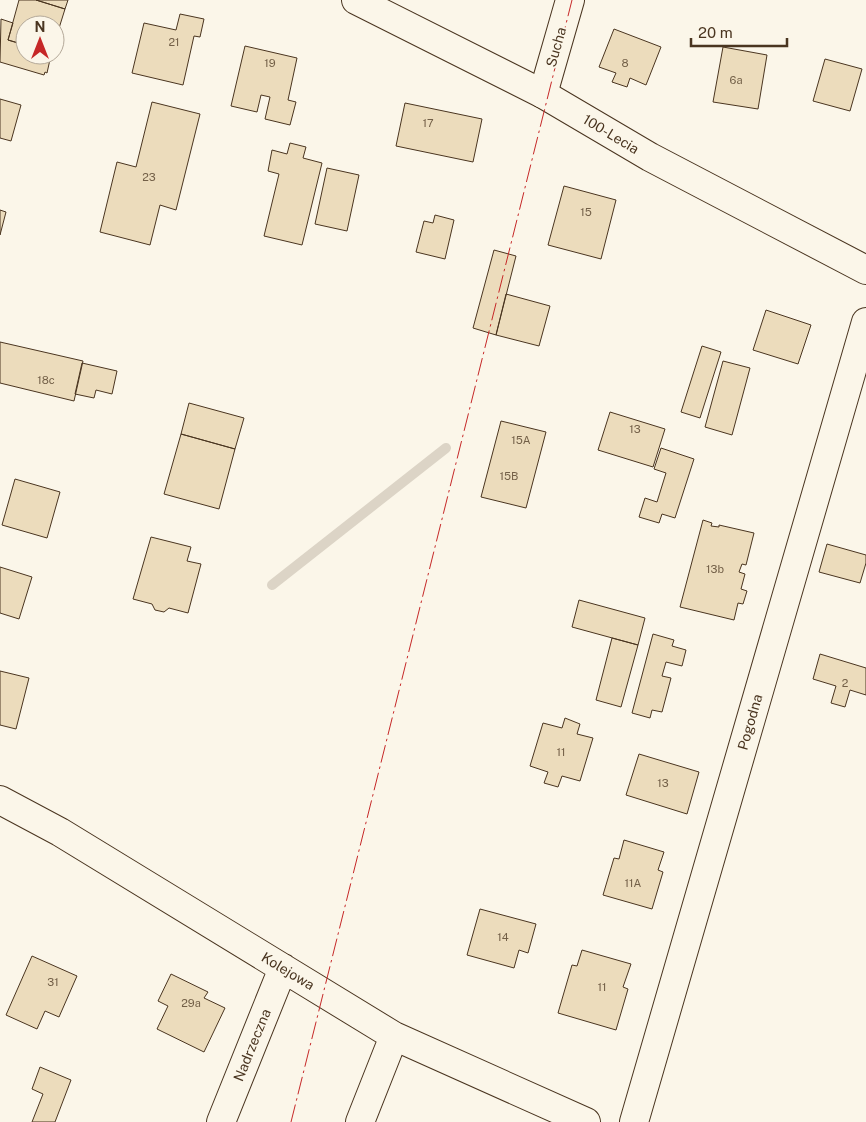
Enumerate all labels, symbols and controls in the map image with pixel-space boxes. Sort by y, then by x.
north arrow [15,15,65,65]
scale bar [691,15,787,47]
text: N [35,19,45,35]
text: 20 m [698,24,733,41]
street label: Sucha [543,25,569,69]
house number: 21 [168,36,180,48]
house number: 19 [264,57,276,69]
house number: 8 [621,57,629,69]
house number: 6a [730,74,742,86]
street label: 100-Lecia [580,111,642,157]
house number: 17 [422,117,434,129]
house number: 23 [142,171,156,183]
house number: 15 [580,206,592,218]
house number: 18c [37,374,55,386]
house number: 13 [629,423,641,435]
house number: 15A [511,434,531,446]
house number: 15B [500,470,518,482]
house number: 13b [706,563,724,575]
house number: 2 [842,677,849,689]
street label: Pogodna [734,692,766,752]
house number: 11 [557,746,565,758]
house number: 13 [657,777,669,789]
house number: 11A [625,877,642,889]
house number: 14 [497,931,509,943]
street label: Kolejowa [259,949,317,993]
house number: 31 [47,976,59,988]
house number: 11 [598,981,606,993]
house number: 29a [181,997,201,1009]
street label: Nadrzeczna [230,1006,274,1084]

